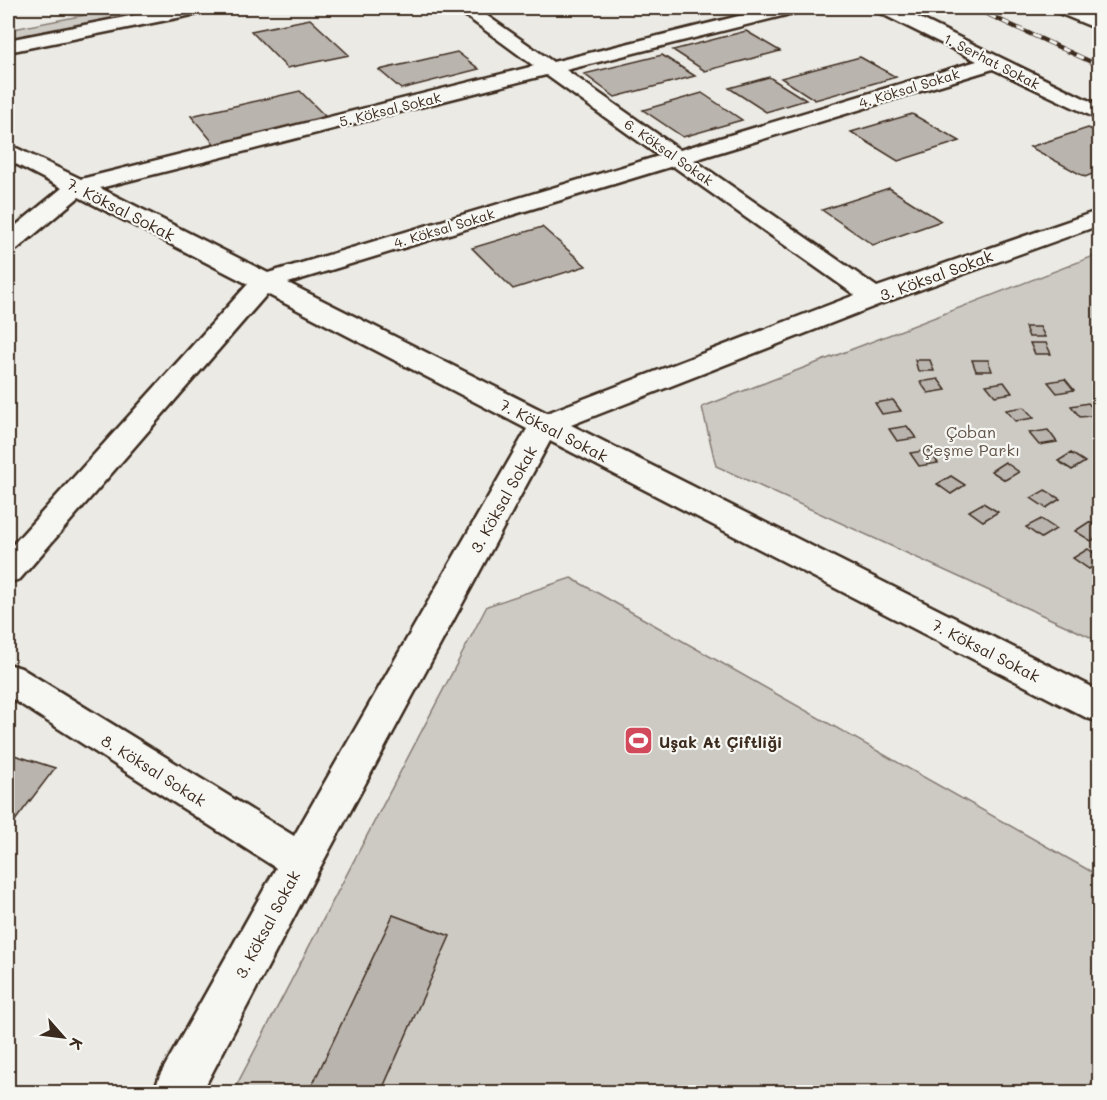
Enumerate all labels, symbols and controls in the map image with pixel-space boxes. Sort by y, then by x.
street label: 1. Serhat Sokak [941,29,1043,93]
street label: 4. Köksal Sokak [856,64,962,112]
street label: 5. Köksal Sokak [337,87,443,131]
street label: 6. Köksal Sokak [621,114,717,190]
street label: 7. Köksal Sokak [63,173,179,245]
street label: 4. Köksal Sokak [391,204,497,252]
street label: 3. Köksal Sokak [876,245,996,305]
street label: 7. Köksal Sokak [496,394,612,466]
park label: Çoban Çeşme Parkı [922,421,1020,460]
street label: 3. Köksal Sokak [465,442,541,556]
street label: 7. Köksal Sokak [928,614,1044,686]
sports icon: Uşak At Çiftliği [622,725,654,757]
street label: 8. Köksal Sokak [98,729,210,811]
place label: Uşak At Çiftliği [659,731,782,753]
street label: 3. Köksal Sokak [230,866,304,982]
north arrow [33,1007,93,1067]
text: K [65,1035,88,1054]

